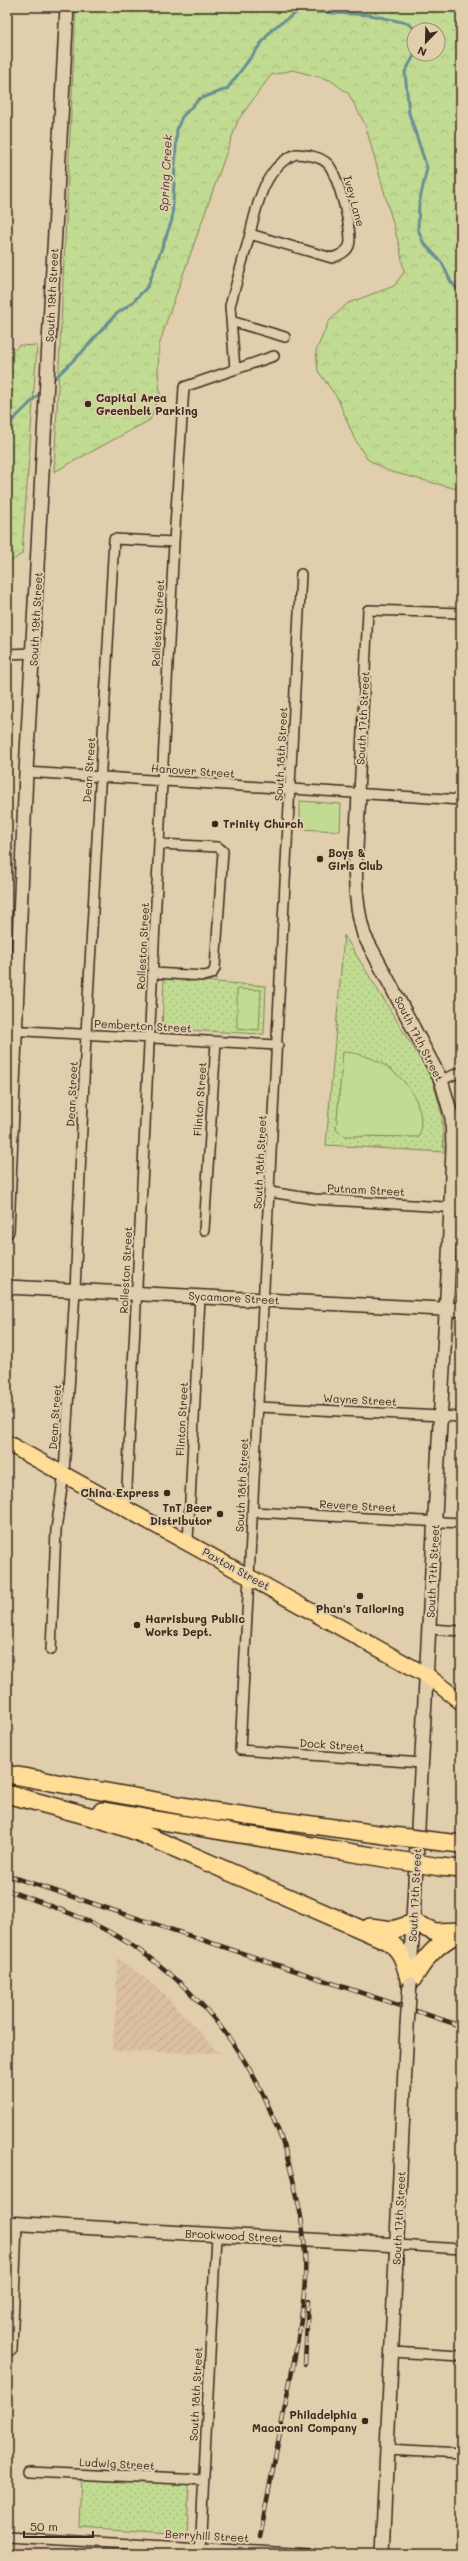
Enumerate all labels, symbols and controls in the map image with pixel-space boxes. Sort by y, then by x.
north arrow [406,22,446,62]
text: N [415,43,429,60]
water label: Spring Creek [155,133,175,212]
street label: Ivey Lane [340,174,369,228]
street label: South 19th Street [42,247,61,342]
place label: Capital Area Greenbelt Parking [96,390,198,418]
marker: Capital Area Greenbelt Parking [83,399,93,409]
street label: South 19th Street [26,571,45,666]
street label: Rolleston Street [148,579,167,667]
street label: South 17th Street [353,671,372,765]
street label: South 18th Street [271,706,290,802]
street label: Dean Street [79,736,98,803]
street label: Hanover Street [151,760,236,781]
place label: Trinity Church [223,816,303,831]
marker: Trinity Church [210,819,220,829]
place label: Boys & Girls Club [328,845,383,873]
marker: Boys & Girls Club [315,854,325,864]
street label: Rolleston Street [133,902,152,990]
street label: South 17th Street [391,994,448,1084]
street label: Pemberton Street [94,1015,192,1036]
street label: Dean Street [62,1061,81,1127]
street label: Flinton Street [189,1061,210,1137]
street label: South 18th Street [250,1114,269,1210]
street label: Putnam Street [327,1180,405,1199]
street label: Rolleston Street [116,1226,135,1314]
street label: Sycamore Street [188,1288,280,1307]
street label: Flinton Street [172,1381,191,1457]
street label: Dean Street [45,1383,64,1450]
street label: Wayne Street [323,1390,397,1409]
street label: South 18th Street [232,1437,251,1533]
place label: China Express [81,1485,159,1500]
marker: China Express [162,1488,172,1498]
street label: Revere Street [319,1496,397,1515]
place label: TnT Beer Distributor [150,1500,212,1528]
marker: TnT Beer Distributor [215,1509,225,1519]
street label: South 17th Street [423,1524,442,1618]
street label: Paxton Street [200,1544,273,1593]
marker: Phan's Tailoring [355,1591,365,1601]
place label: Phan's Tailoring [316,1601,405,1616]
place label: Harrisburg Public Works Dept. [145,1611,245,1639]
marker: Harrisburg Public Works Dept. [132,1620,142,1630]
street label: Dock Street [299,1735,365,1754]
street label: South 17th Street [405,1848,424,1942]
street label: South 17th Street [389,2171,408,2265]
street label: Brookwood Street [185,2225,284,2246]
street label: South 18th Street [186,2346,205,2442]
place label: Philadelphia Macaroni Company [252,2407,357,2435]
marker: Philadelphia Macaroni Company [360,2416,370,2426]
street label: Ludwig Street [79,2454,155,2473]
scale bar [24,2513,93,2539]
text: 50 m [30,2518,58,2534]
street label: Berryhill Street [165,2526,250,2545]

